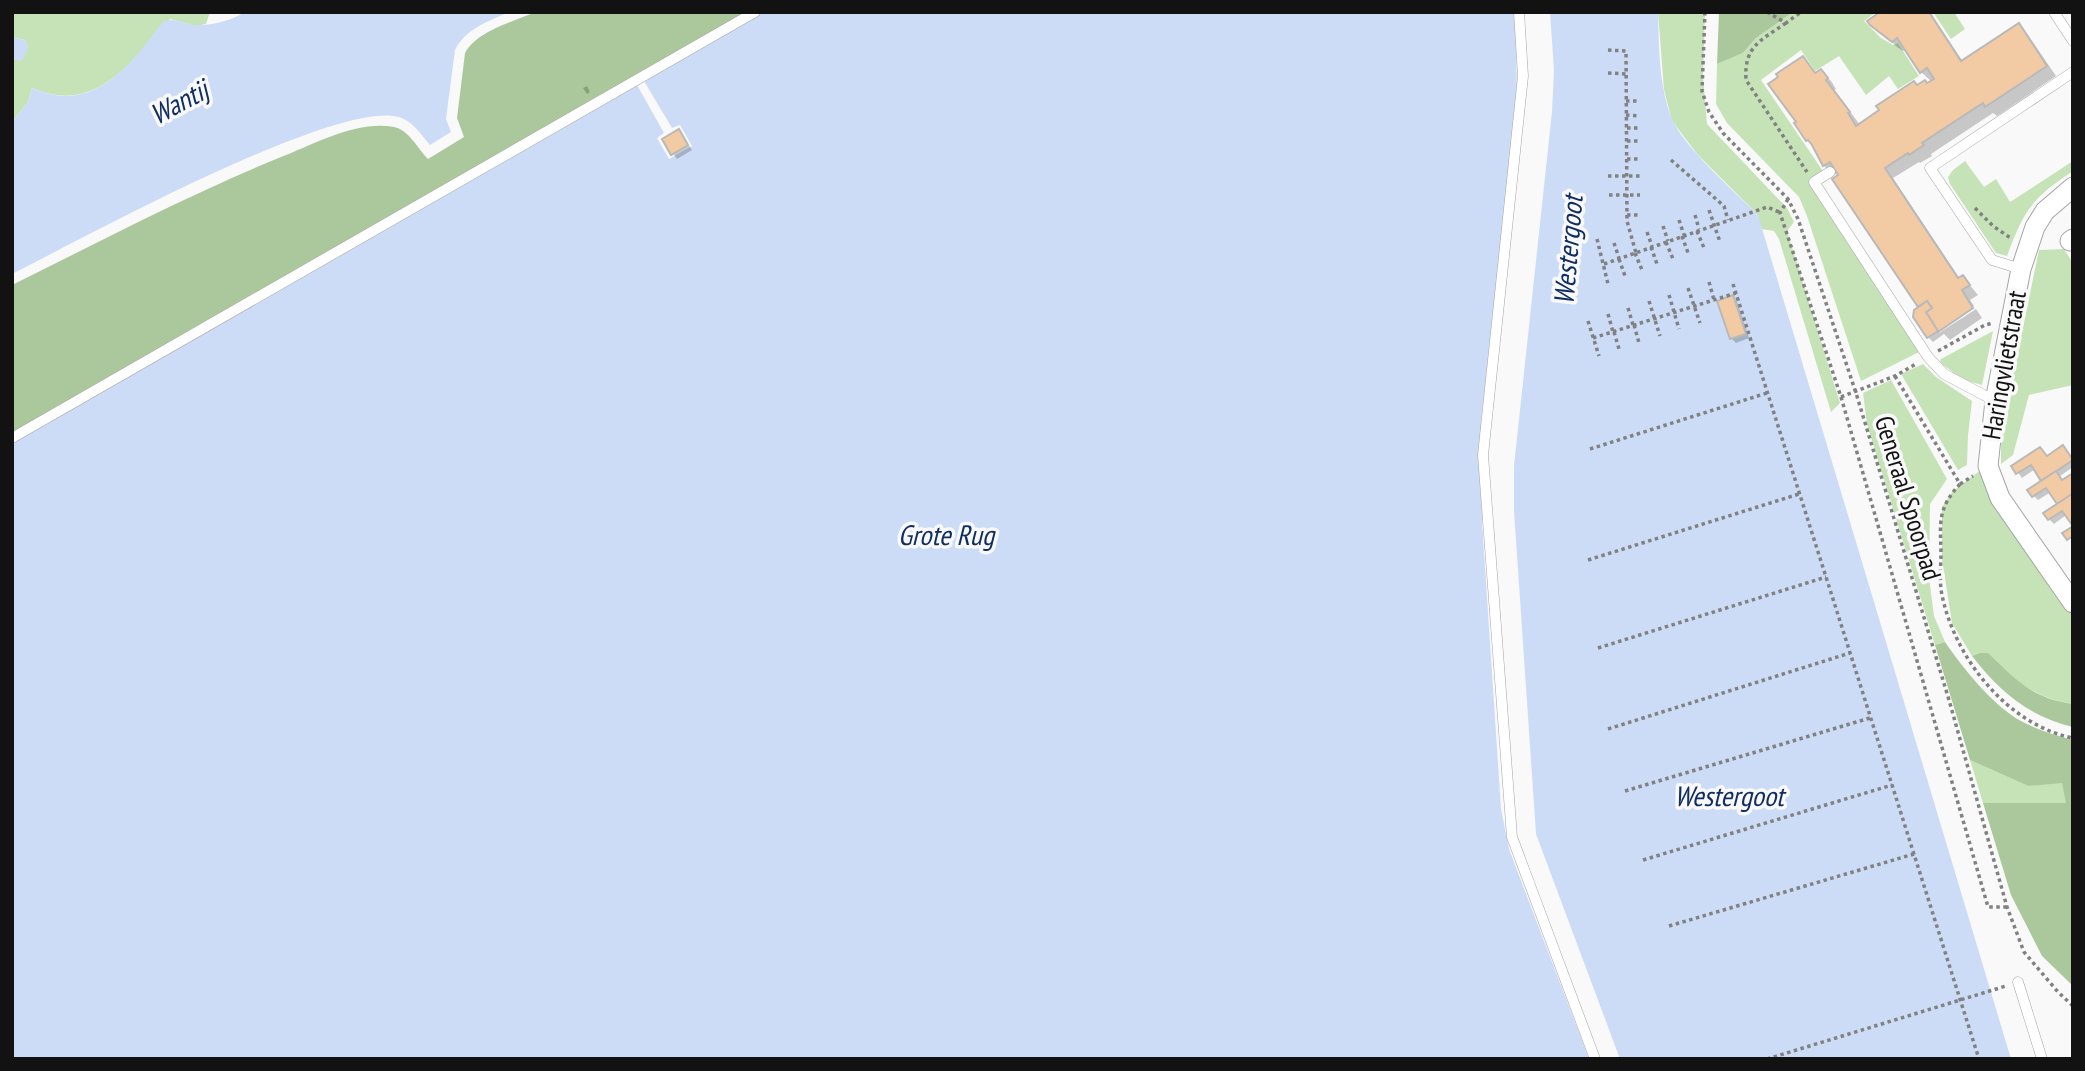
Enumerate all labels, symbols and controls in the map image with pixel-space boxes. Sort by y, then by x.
water label: Wantij [143,69,218,132]
water label: Westergoot [1544,191,1591,306]
street label: Haringvlietstraat [1974,288,2033,442]
street label: Generaal Spoorpad [1868,412,1949,584]
water label: Grote Rug [898,516,996,553]
water label: Westergoot [1674,777,1787,814]

